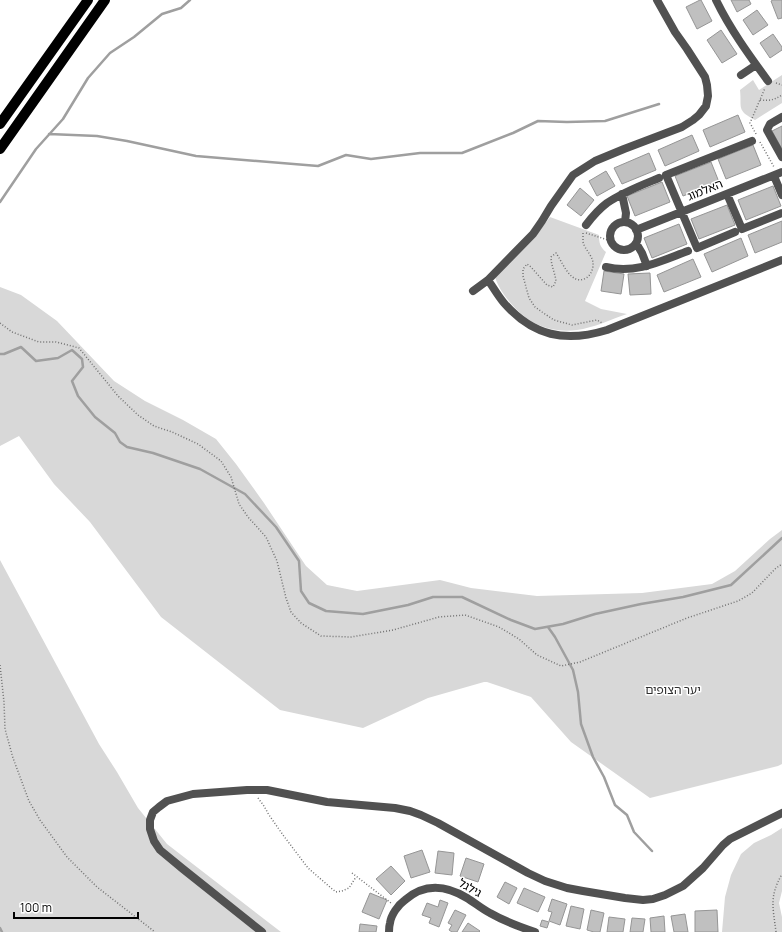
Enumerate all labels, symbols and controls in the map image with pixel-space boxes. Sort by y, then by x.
street label: האלמוג [684,175,725,204]
park label: יער הצופים [645,681,701,698]
street label: גילגל [455,874,485,901]
scale bar [14,894,138,920]
text: 100 m [20,899,52,916]

